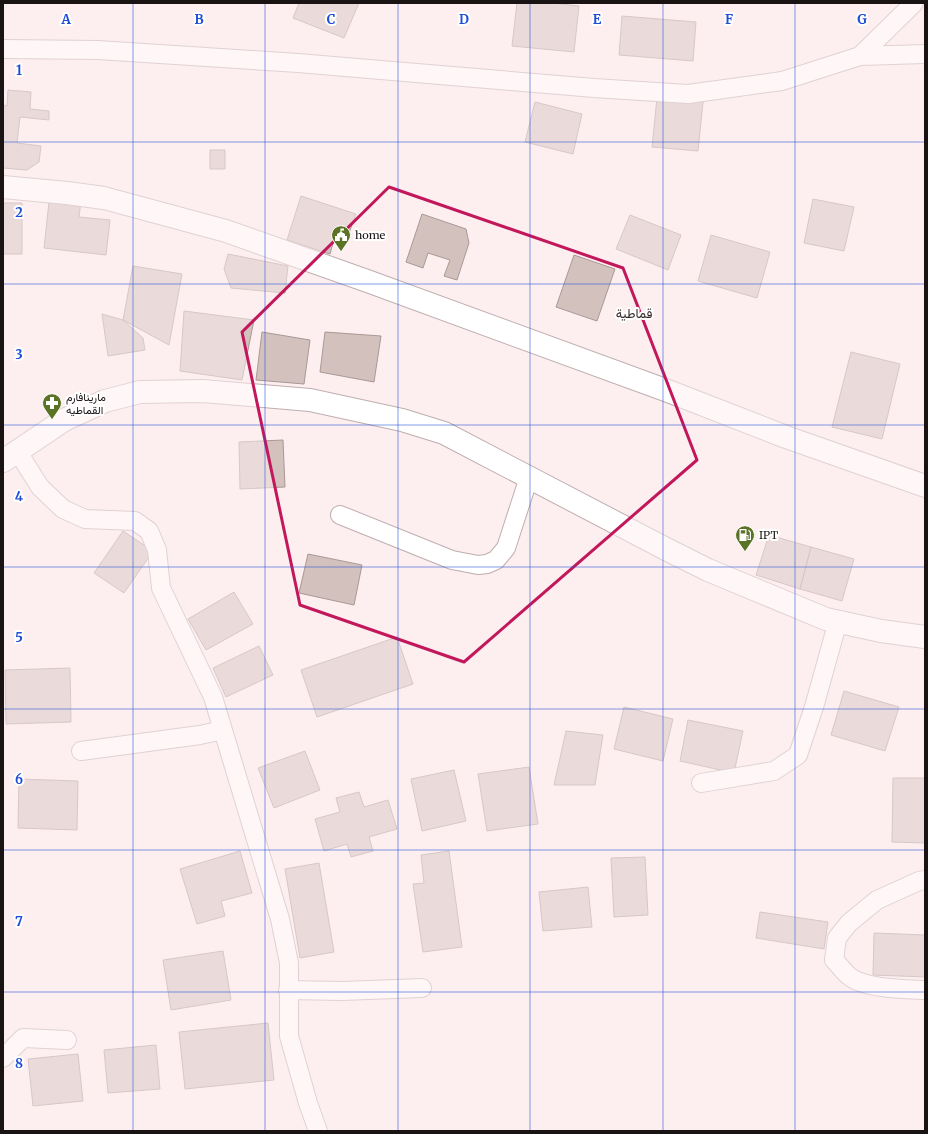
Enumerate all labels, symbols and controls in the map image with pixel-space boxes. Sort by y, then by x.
text: A [60,11,71,28]
text: B [194,11,204,28]
text: C [327,11,336,28]
text: D [459,11,469,28]
text: E [593,11,602,28]
text: F [725,11,733,28]
text: G [857,11,867,28]
text: 1 [16,62,22,79]
text: 2 [15,204,23,221]
public building icon: home [330,224,352,252]
place label: home [355,228,386,242]
district label: قماطية [616,305,652,322]
text: 3 [15,346,23,363]
place label: مارينافارم القماطيه [66,390,106,417]
pharmacy icon: مارينافارم القماطيه [41,392,63,420]
text: 4 [15,488,24,505]
fuel station icon: IPT [734,524,756,552]
place label: IPT [759,528,779,542]
text: 5 [15,629,23,646]
text: 6 [15,771,23,788]
text: 7 [15,913,23,930]
text: 8 [15,1055,23,1072]

